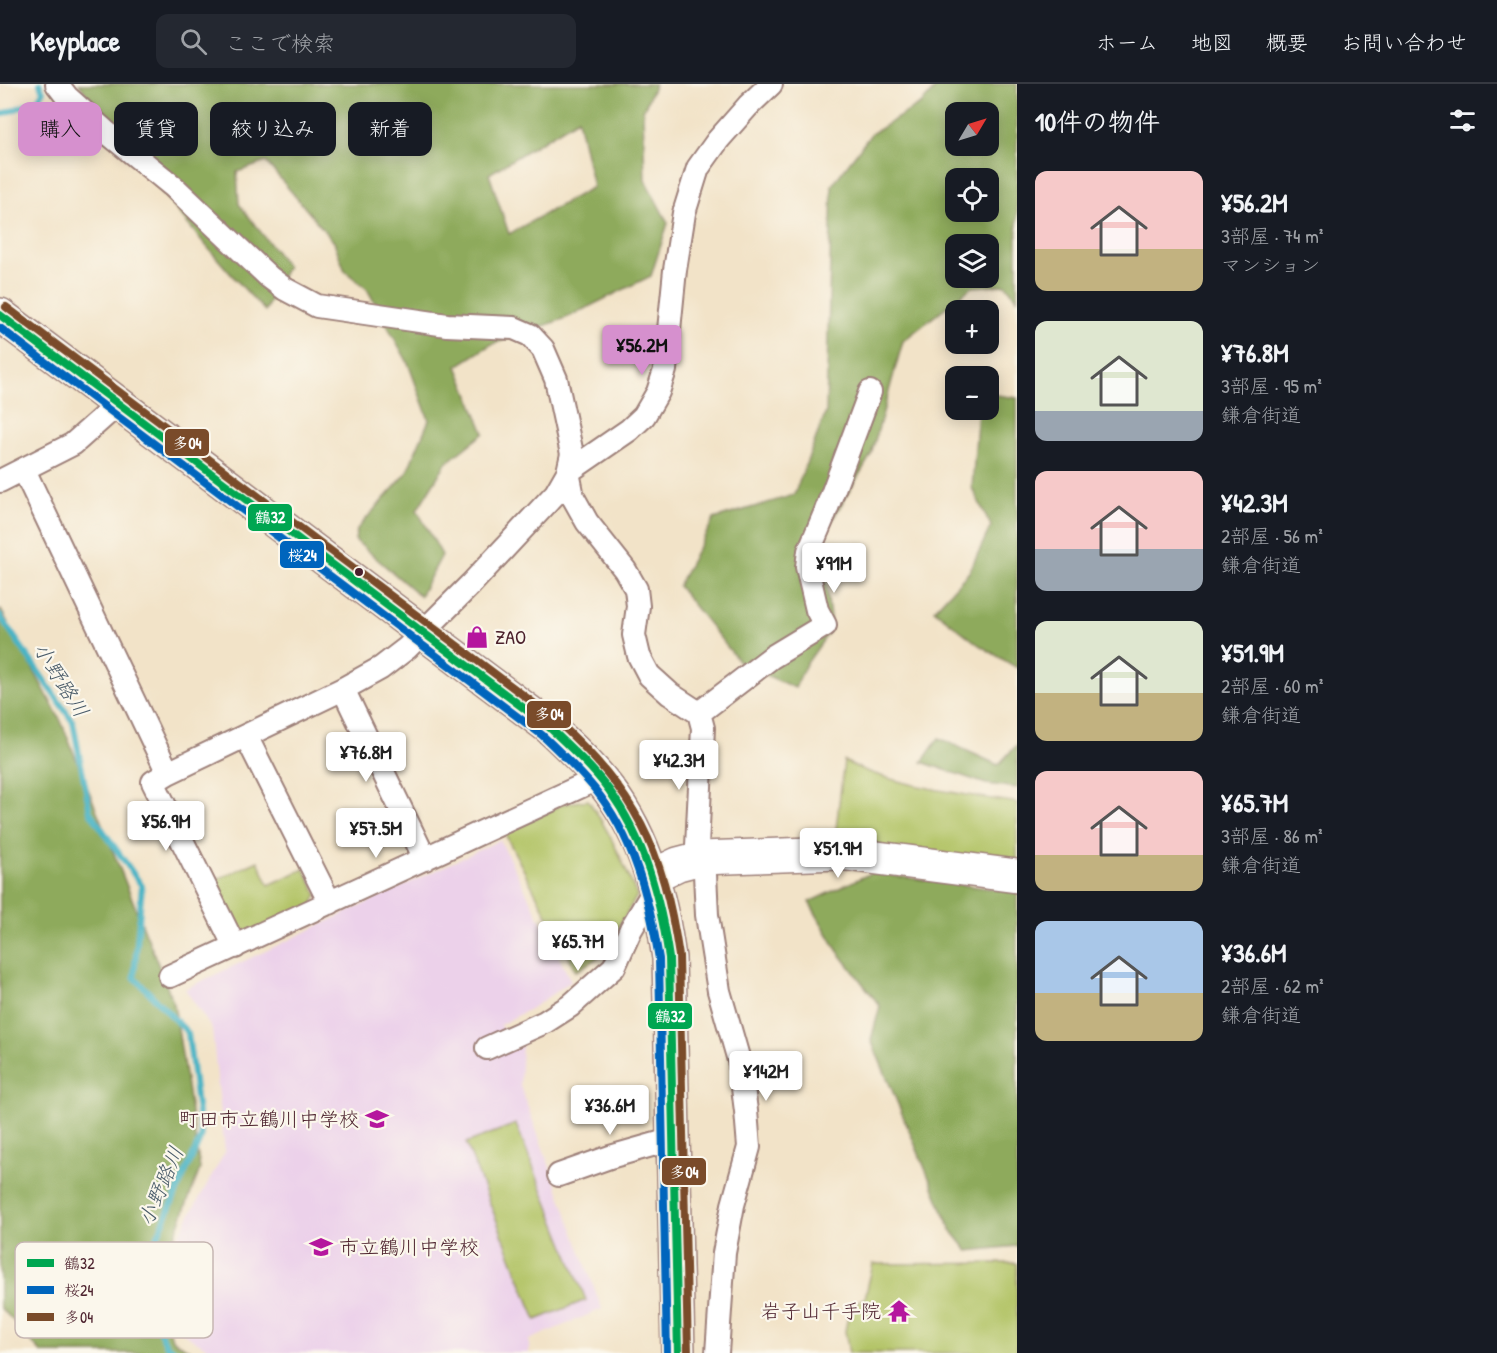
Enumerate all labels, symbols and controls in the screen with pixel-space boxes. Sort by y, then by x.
search box [156,14,576,68]
text: Keyplace [30,22,120,60]
icon: search [177,25,210,58]
text: ここで検索 [225,28,335,58]
text: ホーム [1096,28,1158,57]
text: 地図 [1191,28,1233,57]
text: 概要 [1266,28,1308,57]
text: お問い合わせ [1341,28,1467,57]
chip: 購入 [18,102,102,156]
chip: 賃貸 [114,102,198,156]
chip: 絞り込み [210,102,336,156]
chip: 新着 [348,102,432,156]
north arrow [945,102,999,156]
map controls [945,102,999,420]
text: 10件の物件 [1035,104,1160,139]
icon: filters [1446,104,1479,137]
button: locate [945,168,999,222]
text: ¥56.2M [1221,185,1288,220]
icon: home [1083,195,1155,267]
text: 3部屋 · 74 m² [1221,222,1323,249]
button: layers [945,234,999,288]
text: マンション [1221,251,1320,278]
button: + [945,300,999,354]
pin: ¥56.2M [593,325,691,376]
text: ¥56.2M [616,331,668,358]
text: ¥76.8M [1221,335,1289,370]
icon: home [1083,345,1155,417]
button: − [945,366,999,420]
text: 3部屋 · 95 m² [1221,372,1322,399]
text: 鎌倉街道 [1221,401,1301,428]
line badge: 多04 [164,428,210,457]
text: 多04 [172,432,202,454]
text: ¥42.3M [1221,485,1288,520]
icon: home [1083,495,1155,567]
line badge: 鶴32 [247,503,293,532]
text: 鶴32 [255,506,286,528]
text: 2部屋 · 56 m² [1221,522,1323,549]
line badge: 桜24 [279,540,325,569]
pin: ¥91M [798,543,870,594]
text: 桜24 [287,544,317,566]
text: ¥91M [816,549,852,576]
text: 鎌倉街道 [1221,551,1301,578]
unlabelled marker [353,566,365,578]
place label: ZAO [495,623,526,650]
shop icon: ZAO [464,624,490,650]
text: ¥51.9M [1221,635,1284,670]
water label: 小野路川 [27,636,96,723]
icon: home [1083,645,1155,717]
text: 2部屋 · 60 m² [1221,672,1323,699]
line badge: 多04 [526,700,572,729]
text: 鎌倉街道 [1221,701,1301,728]
text: 多04 [534,703,564,725]
pin: ¥76.8M [317,732,415,783]
text: ¥76.8M [340,738,392,765]
pin: ¥42.3M [630,740,728,791]
text: ¥42.3M [653,746,705,773]
text: ¥65.7M [1221,785,1288,820]
icon: home [1083,795,1155,867]
pin: ¥56.9M [117,801,215,852]
text: ¥56.9M [141,807,191,834]
pin: ¥57.5M [327,808,425,859]
text: ¥57.5M [350,814,402,841]
text: 3部屋 · 86 m² [1221,822,1323,849]
pin: ¥51.9M [789,828,887,879]
text: ¥51.9M [814,834,862,861]
text: 鎌倉街道 [1221,851,1301,878]
pin: ¥65.7M [529,921,627,972]
text: ¥65.7M [552,927,604,954]
text: ¥36.6M [1221,935,1287,970]
icon: home [1083,945,1155,1017]
text: 2部屋 · 62 m² [1221,972,1324,999]
text: 鎌倉街道 [1221,1001,1301,1028]
line badge: 鶴32 [647,1002,693,1030]
text: 鶴32 [655,1005,686,1027]
pin: ¥142M [724,1051,808,1102]
text: ¥142M [743,1057,789,1084]
pin: ¥36.6M [561,1085,659,1136]
text: ¥36.6M [585,1091,635,1118]
place label: 町田市立鶴川中学校 [179,1105,359,1132]
school or university icon: 町田市立鶴川中学校 [364,1106,390,1132]
water label: 小野路川 [131,1141,190,1230]
line badge: 多04 [661,1157,707,1186]
text: 多04 [669,1161,699,1183]
place label: 市立鶴川中学校 [339,1233,479,1260]
school or university icon: 市立鶴川中学校 [308,1234,334,1260]
legend [15,1242,213,1338]
text: 鶴32 [64,1252,95,1274]
text: 桜24 [64,1279,94,1301]
place label: 岩子山千手院 [761,1297,881,1324]
temple icon: 岩子山千手院 [886,1298,912,1324]
text: 多04 [64,1306,93,1328]

